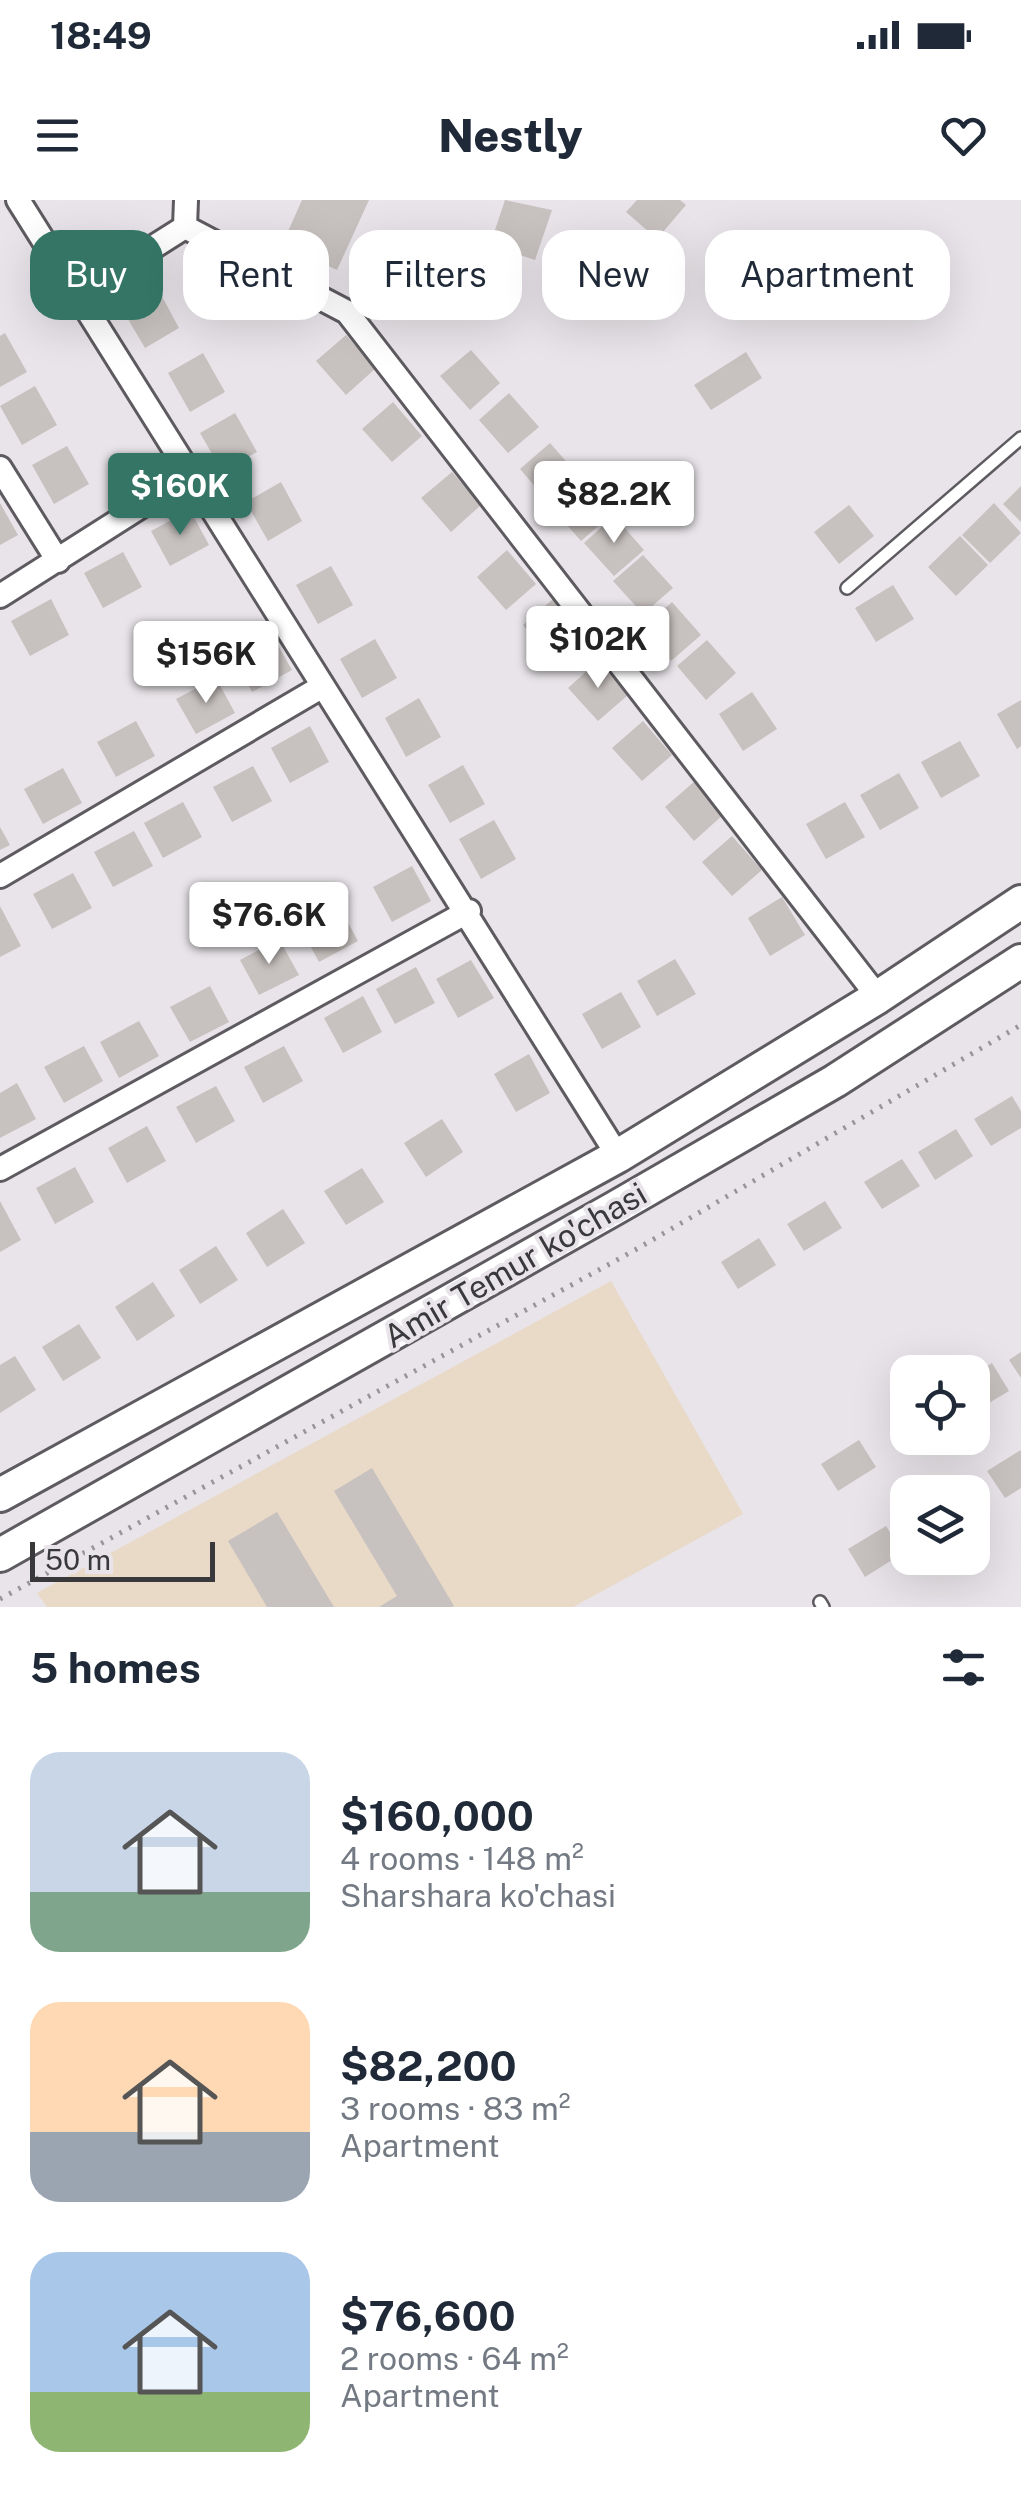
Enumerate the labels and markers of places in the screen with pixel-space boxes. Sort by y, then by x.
pin: $160K [110,453,250,538]
pin: $82.2K [533,461,695,546]
pin: $102K [528,606,668,691]
pin: $156K [136,621,276,706]
pin: $76.6K [188,882,350,967]

